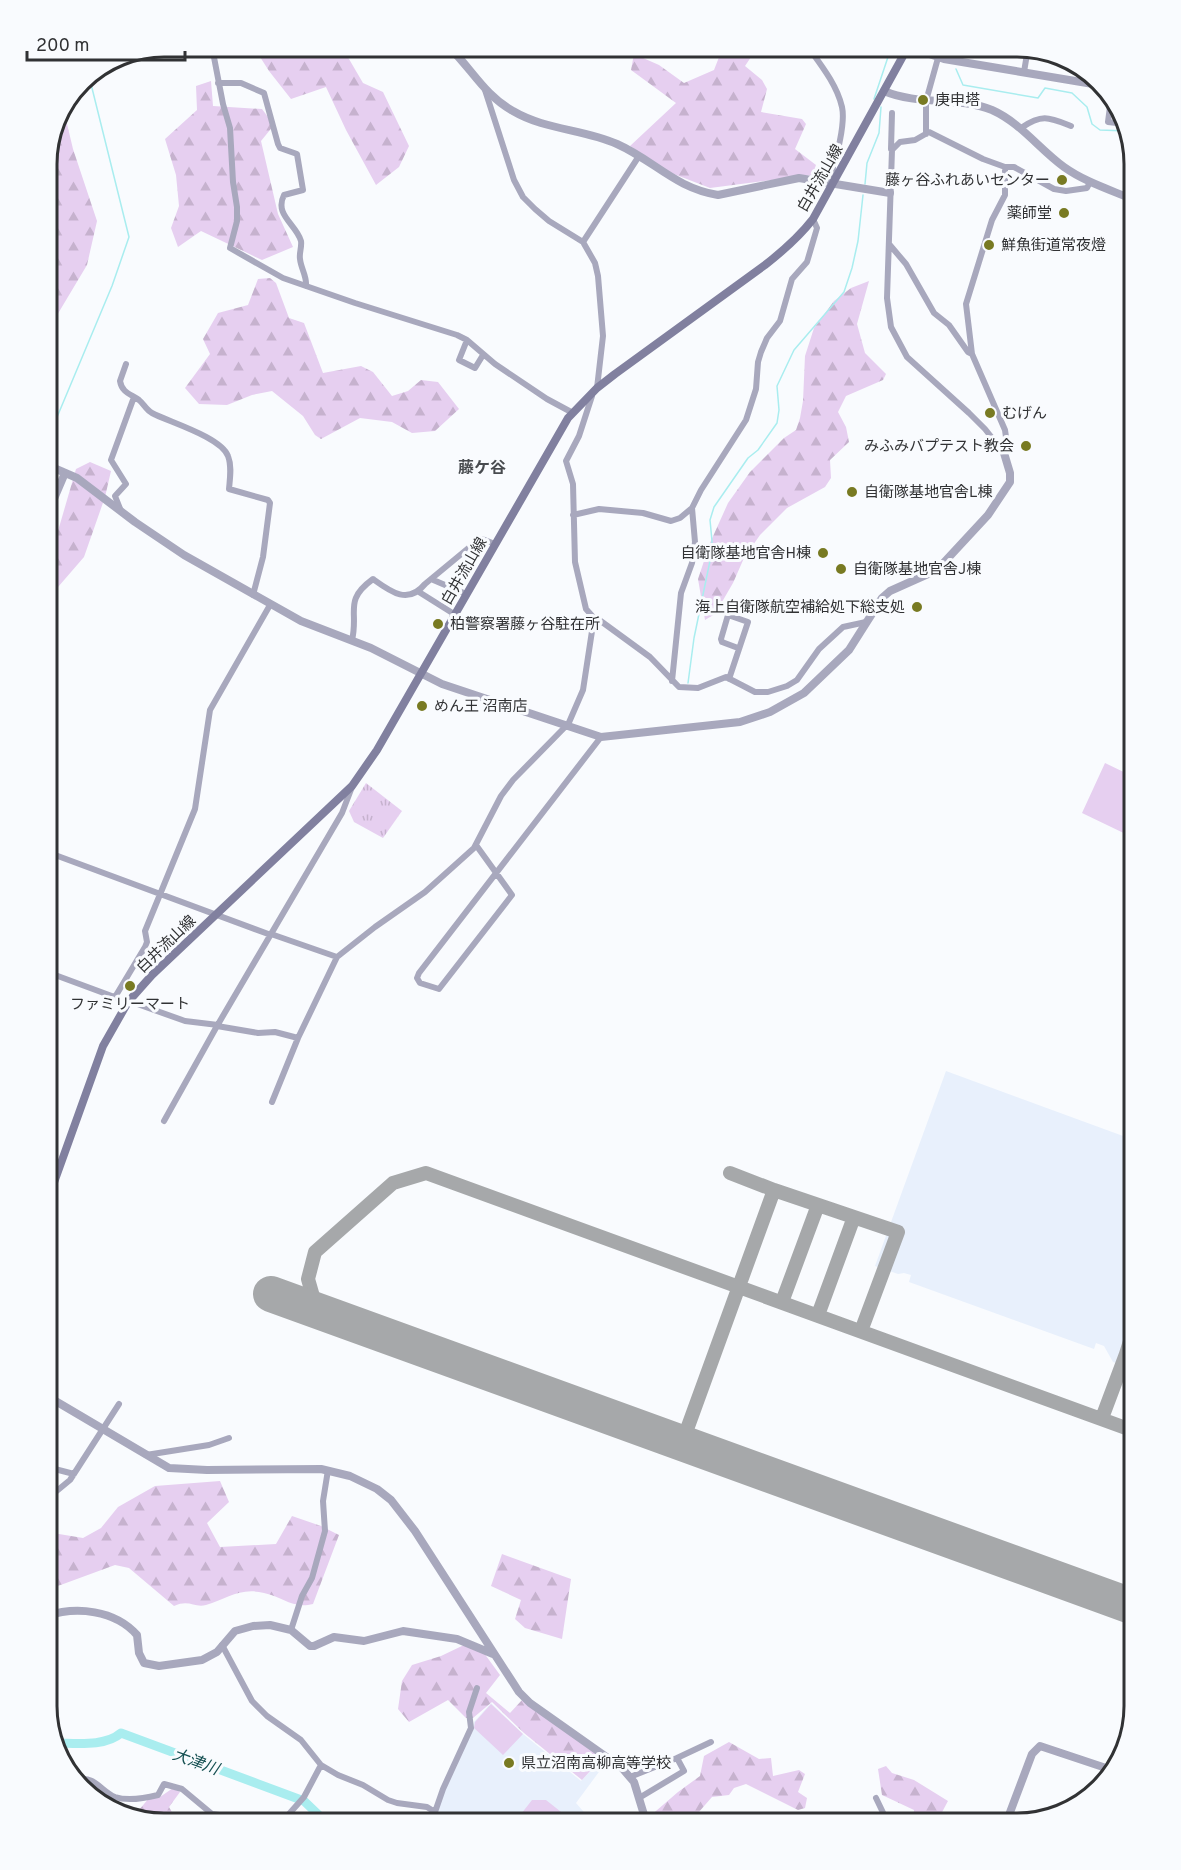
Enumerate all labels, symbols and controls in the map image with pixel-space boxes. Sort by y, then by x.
scale bar [27,24,184,62]
text: 200 m [36,35,89,58]
place label: 庚申塔 [935,92,980,111]
marker: 庚申塔 [916,93,930,107]
street label: 白井流山線 [793,141,848,216]
place label: 藤ヶ谷ふれあいセンター [885,172,1050,191]
marker: 藤ヶ谷ふれあいセンター [1055,173,1069,187]
place label: 薬師堂 [1007,205,1052,224]
marker: 薬師堂 [1057,206,1071,220]
place label: 鮮魚街道常夜燈 [1001,236,1106,256]
marker: 鮮魚街道常夜燈 [982,238,996,252]
place label: むげん [1002,405,1047,424]
marker: むげん [983,406,997,420]
place label: みふみバプテスト教会 [864,438,1014,457]
marker: みふみバプテスト教会 [1019,439,1033,453]
district label: 藤ケ谷 [458,459,506,479]
place label: 自衛隊基地官舎L棟 [864,483,992,503]
marker: 自衛隊基地官舎L棟 [845,485,859,499]
street label: 白井流山線 [437,534,492,609]
place label: 自衛隊基地官舎H棟 [680,544,811,564]
marker: 自衛隊基地官舎H棟 [816,546,830,560]
place label: 自衛隊基地官舎J棟 [853,560,981,580]
marker: 自衛隊基地官舎J棟 [834,562,848,576]
place label: 海上自衛隊航空補給処下総支処 [695,598,905,618]
marker: 海上自衛隊航空補給処下総支処 [910,600,924,614]
place label: 柏警察署藤ヶ谷駐在所 [450,616,600,635]
marker: 柏警察署藤ヶ谷駐在所 [431,617,445,631]
place label: めん王 沼南店 [434,698,528,717]
marker: めん王 沼南店 [415,699,429,713]
street label: 白井流山線 [133,911,201,978]
marker: ファミリーマート [123,979,137,993]
place label: ファミリーマート [70,996,190,1015]
water label: 大津川 [169,1745,223,1781]
place label: 県立沼南高柳高等学校 [521,1755,671,1774]
marker: 県立沼南高柳高等学校 [502,1756,516,1770]

